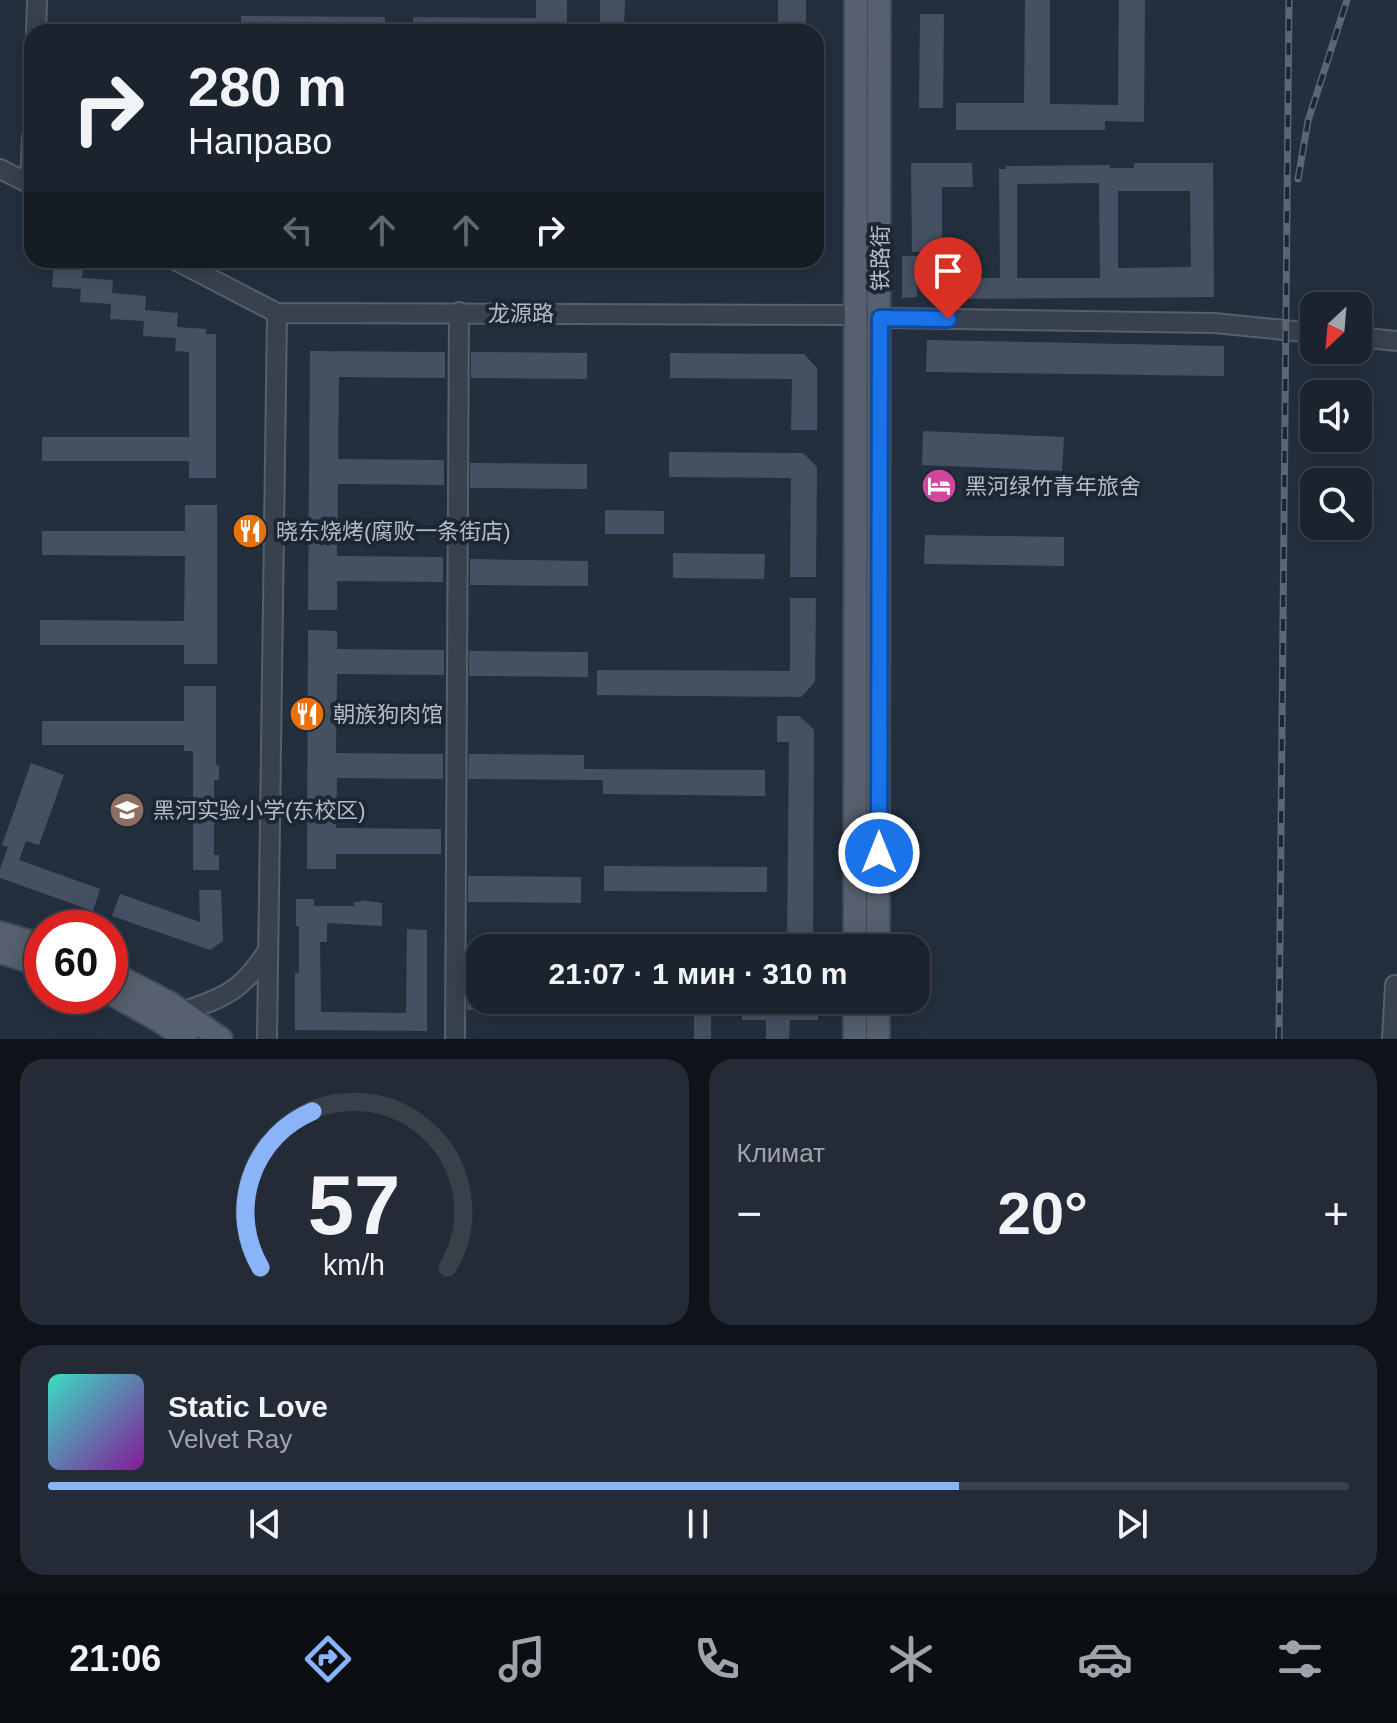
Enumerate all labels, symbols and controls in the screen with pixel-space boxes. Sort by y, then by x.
text: 280 m [188,55,347,118]
icon: right [56,56,160,160]
text: Направо [188,121,332,162]
icon: left [276,208,320,252]
icon: ahead [360,208,404,252]
icon: ahead [444,208,488,252]
icon: right [528,208,572,252]
street label: 铁路街 [868,225,893,291]
pin [914,237,982,319]
icon: arrive [926,249,970,293]
north arrow [1300,292,1372,364]
map controls [1300,292,1372,540]
street label: 龙源路 [488,301,554,326]
button: sound [1300,380,1372,452]
hotel icon: 黑河绿竹青年旅舍 [920,467,958,505]
button: search [1300,468,1372,540]
place label: 黑河绿竹青年旅舍 [965,474,1141,499]
restaurant icon: 晓东烧烤(腐败一条街店) [231,512,269,550]
place label: 晓东烧烤(腐败一条街店) [276,519,511,544]
restaurant icon: 朝族狗肉馆 [288,695,326,733]
place label: 朝族狗肉馆 [333,702,443,727]
school or university icon: 黑河实验小学(东校区) [108,791,146,829]
place label: 黑河实验小学(东校区) [153,798,366,823]
position arrow [837,811,921,895]
speed limit sign: 60 [24,910,128,1014]
text: 21:07 · 1 мин · 310 m [549,957,847,990]
text: Климат [737,1138,825,1168]
text: 57 [308,1159,401,1252]
text: 20° [997,1180,1088,1247]
text: − [737,1189,762,1238]
text: + [1323,1189,1349,1238]
text: km/h [323,1249,385,1281]
text: Static Love [168,1390,328,1423]
text: Velvet Ray [168,1424,292,1454]
icon: previous [243,1502,287,1546]
icon: pause [676,1502,720,1546]
icon: next [1110,1502,1154,1546]
icon: directions [300,1631,356,1687]
icon: music [494,1631,550,1687]
icon: phone [689,1631,745,1687]
icon: climate [883,1631,939,1687]
icon: car [1077,1631,1133,1687]
icon: filters [1272,1631,1328,1687]
text: 21:06 [69,1638,161,1679]

